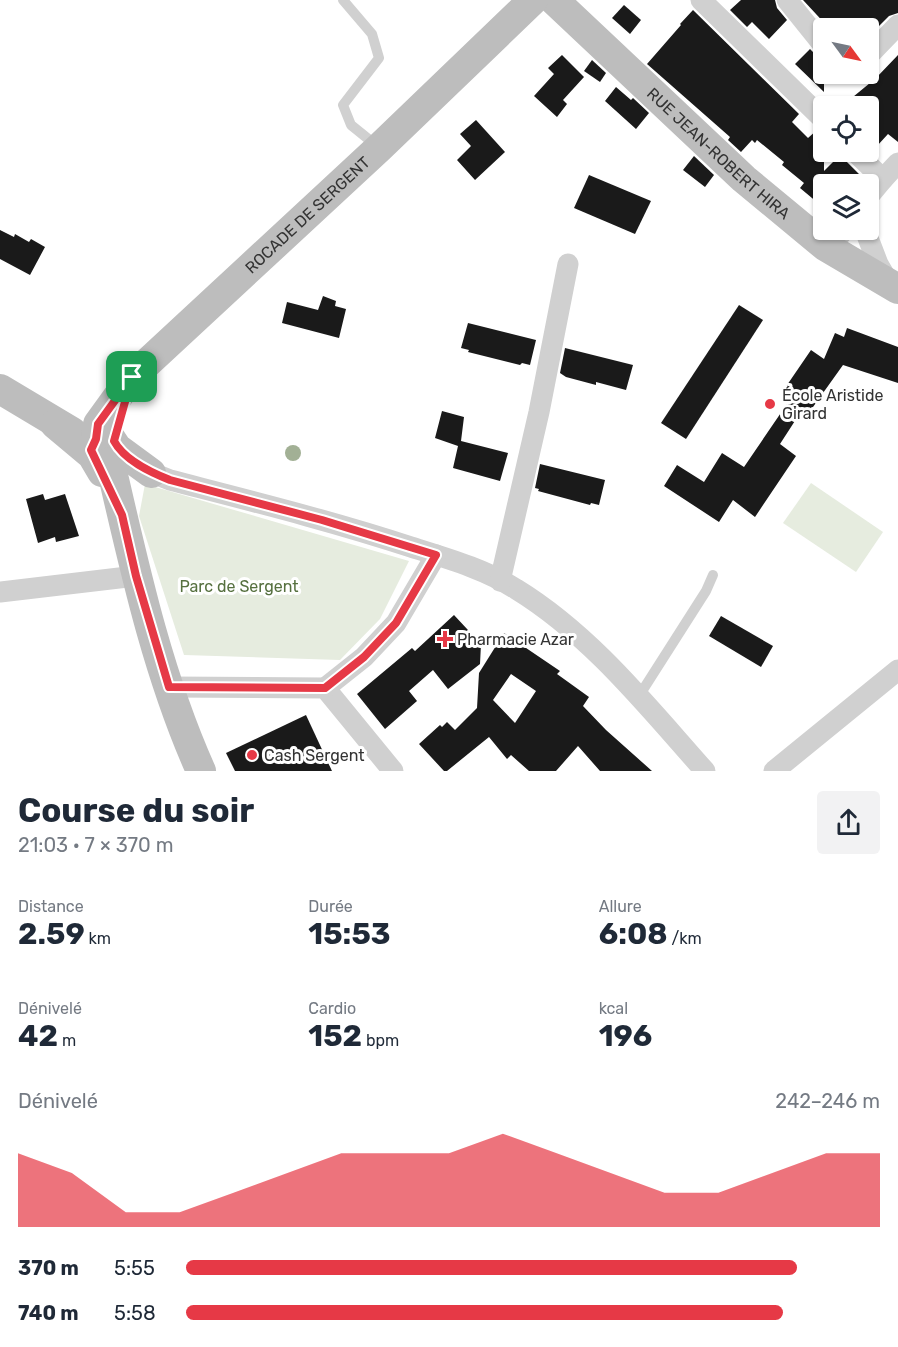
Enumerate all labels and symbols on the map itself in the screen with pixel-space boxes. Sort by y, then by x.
north arrow [813,18,879,84]
street label: RUE JEAN-ROBERT HIRA [643,84,794,223]
street label: ROCADE DE SERGENT [241,153,374,277]
pin [106,351,157,402]
place label: École Aristide Girard [782,386,883,423]
marker: École Aristide Girard [763,397,777,411]
park label: Parc de Sergent [179,577,299,596]
place label: Pharmacie Azar [457,630,574,649]
marker: Pharmacie Azar [438,632,452,646]
place label: Cash Sergent [264,746,364,765]
marker: Cash Sergent [245,748,259,762]

